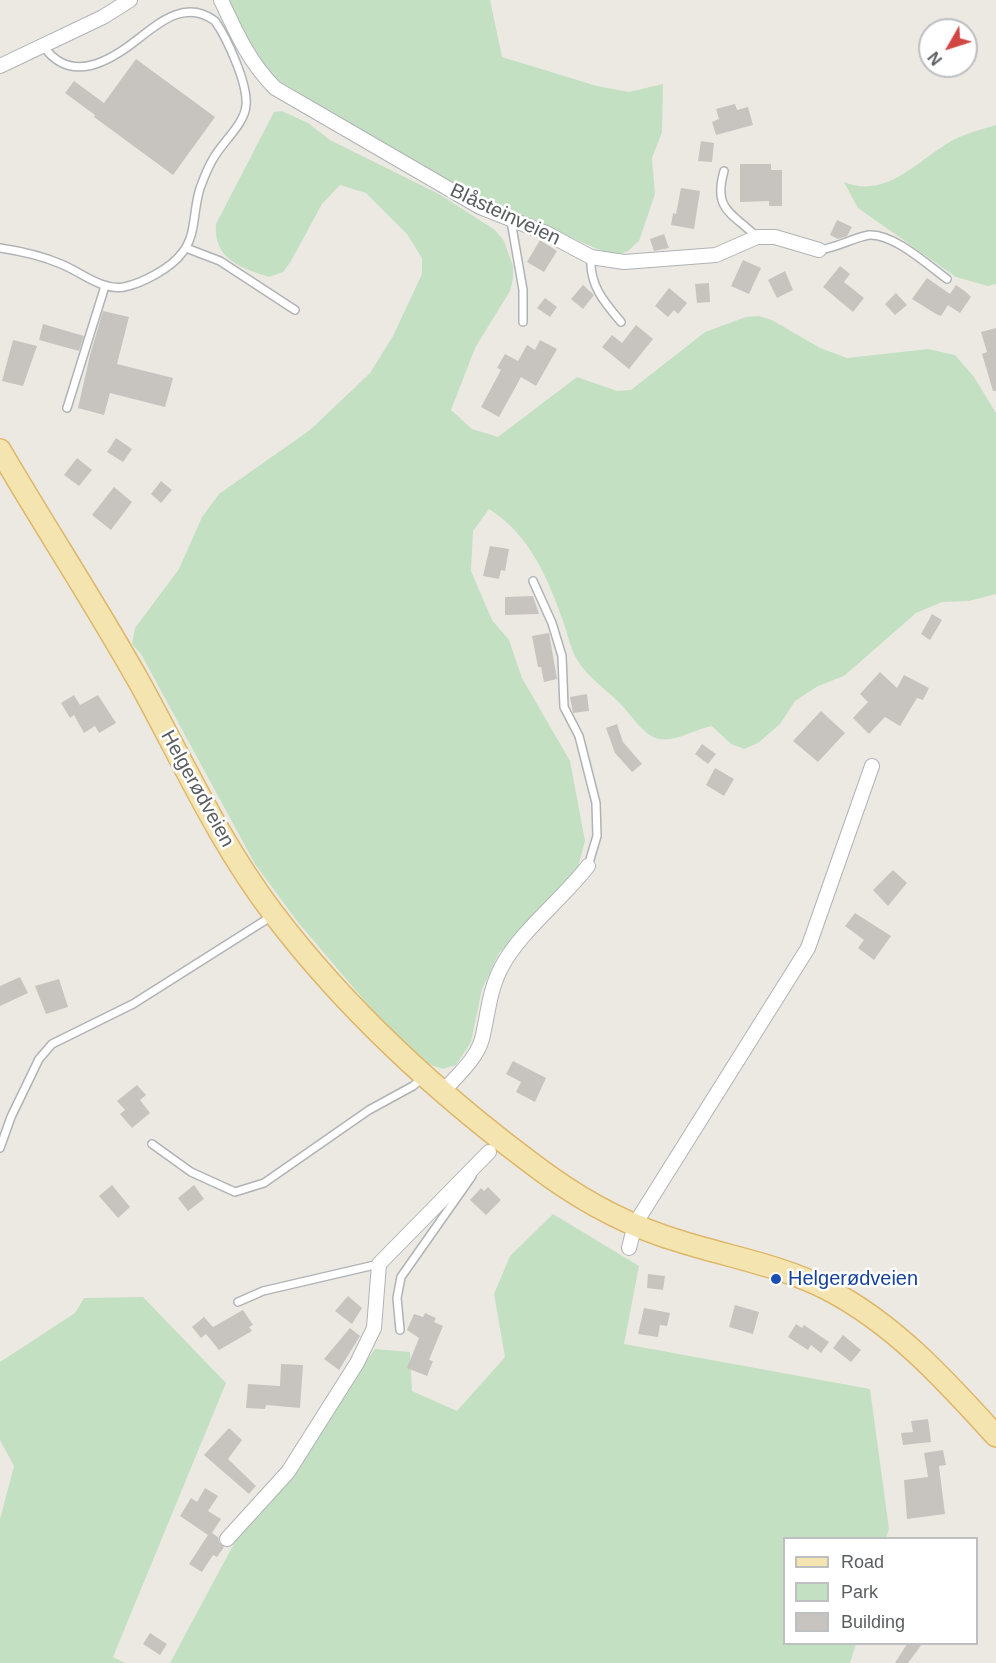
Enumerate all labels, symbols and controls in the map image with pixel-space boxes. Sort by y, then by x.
north arrow [918,18,978,78]
text: N [925,49,945,68]
street label: Blåsteinveien [446,179,564,251]
street label: Helgerødveien [155,726,239,852]
place label: Helgerødveien [788,1267,918,1291]
marker: Helgerødveien [769,1272,783,1286]
legend [783,1537,978,1645]
text: Road [841,1552,884,1572]
text: Park [841,1582,878,1602]
text: Building [841,1612,905,1632]

